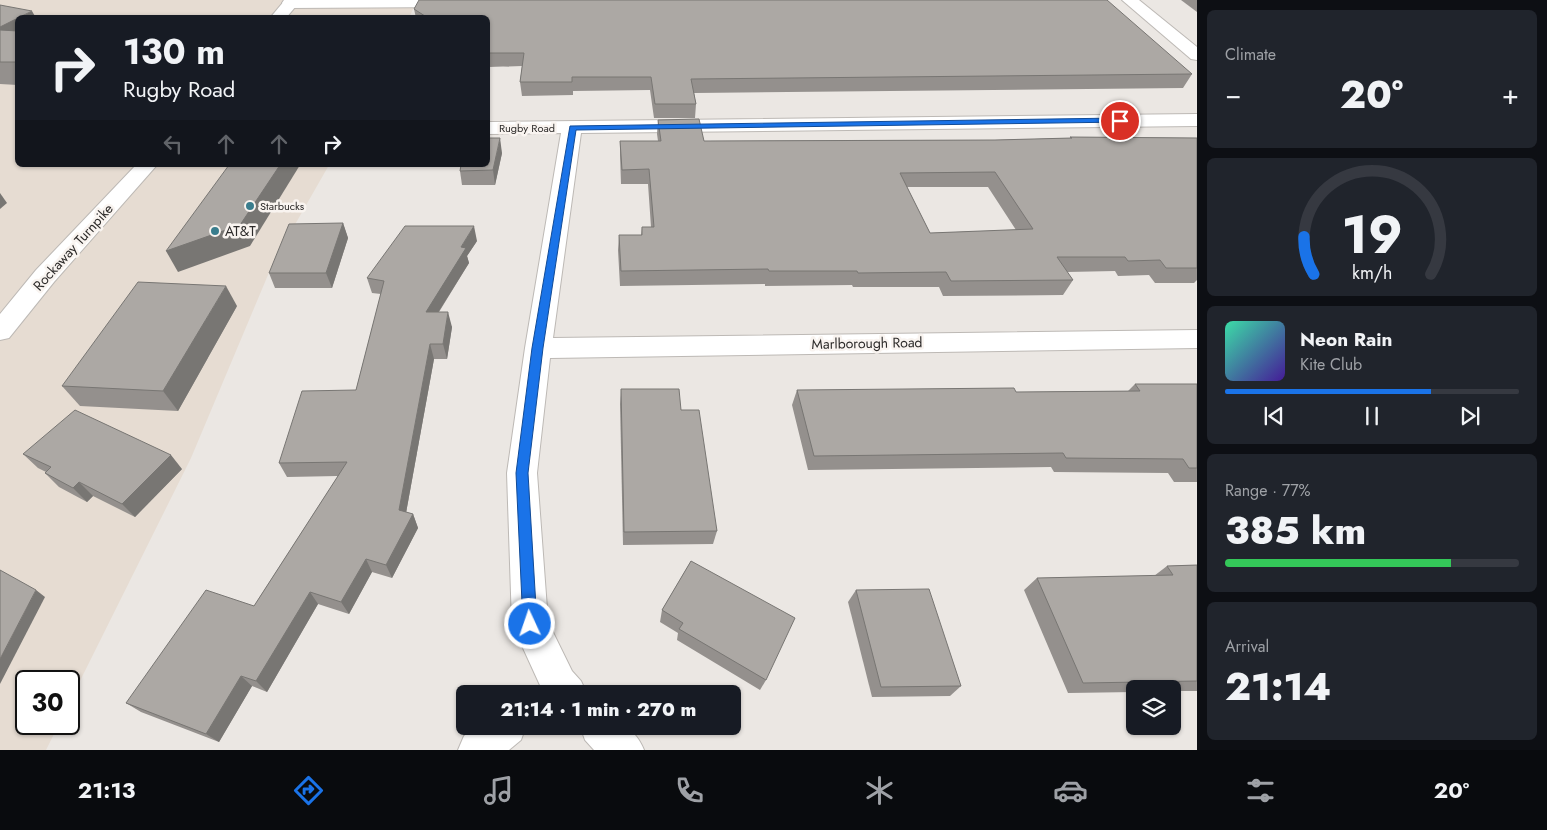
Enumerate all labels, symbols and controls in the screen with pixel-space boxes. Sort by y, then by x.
text: 130 m [123,27,225,77]
icon: right [40,35,105,100]
text: Climate [1225,43,1276,66]
text: 20° [1340,67,1403,122]
text: Rugby Road [123,73,235,105]
text: − [1225,74,1242,115]
text: + [1502,74,1519,115]
pin [1099,100,1141,142]
icon: arrive [1106,107,1134,135]
street label: Rugby Road [499,120,555,136]
icon: left [159,130,187,158]
icon: ahead [212,130,240,158]
icon: ahead [265,130,293,158]
icon: right [318,130,346,158]
text: 19 [1341,197,1403,273]
place label: Starbucks [260,198,305,214]
street label: Rockaway Turnpike [28,199,118,295]
marker: Starbucks [244,200,256,212]
place label: AT&T [225,221,256,241]
marker: AT&T [209,225,221,237]
text: km/h [1352,260,1392,286]
text: Neon Rain [1300,326,1393,353]
street label: Marlborough Road [811,332,923,354]
text: Kite Club [1300,353,1362,376]
icon: previous [1260,402,1288,430]
icon: pause [1358,402,1386,430]
icon: next [1456,402,1484,430]
text: Range · 77% [1225,479,1311,502]
text: 385 km [1225,503,1366,558]
position arrow [503,597,555,649]
text: Arrival [1225,635,1269,658]
text: 21:14 [1225,659,1331,714]
speed limit sign: 30 [15,670,80,735]
map controls [1126,680,1181,735]
button: layers [1126,680,1181,735]
text: 21:14 · 1 min · 270 m [501,696,696,723]
icon: directions [291,773,326,808]
icon: music [481,773,516,808]
icon: phone [672,773,707,808]
icon: climate [862,773,897,808]
icon: car [1053,773,1088,808]
icon: filters [1243,773,1278,808]
text: 21:13 [78,774,135,806]
text: 20° [1434,774,1469,806]

